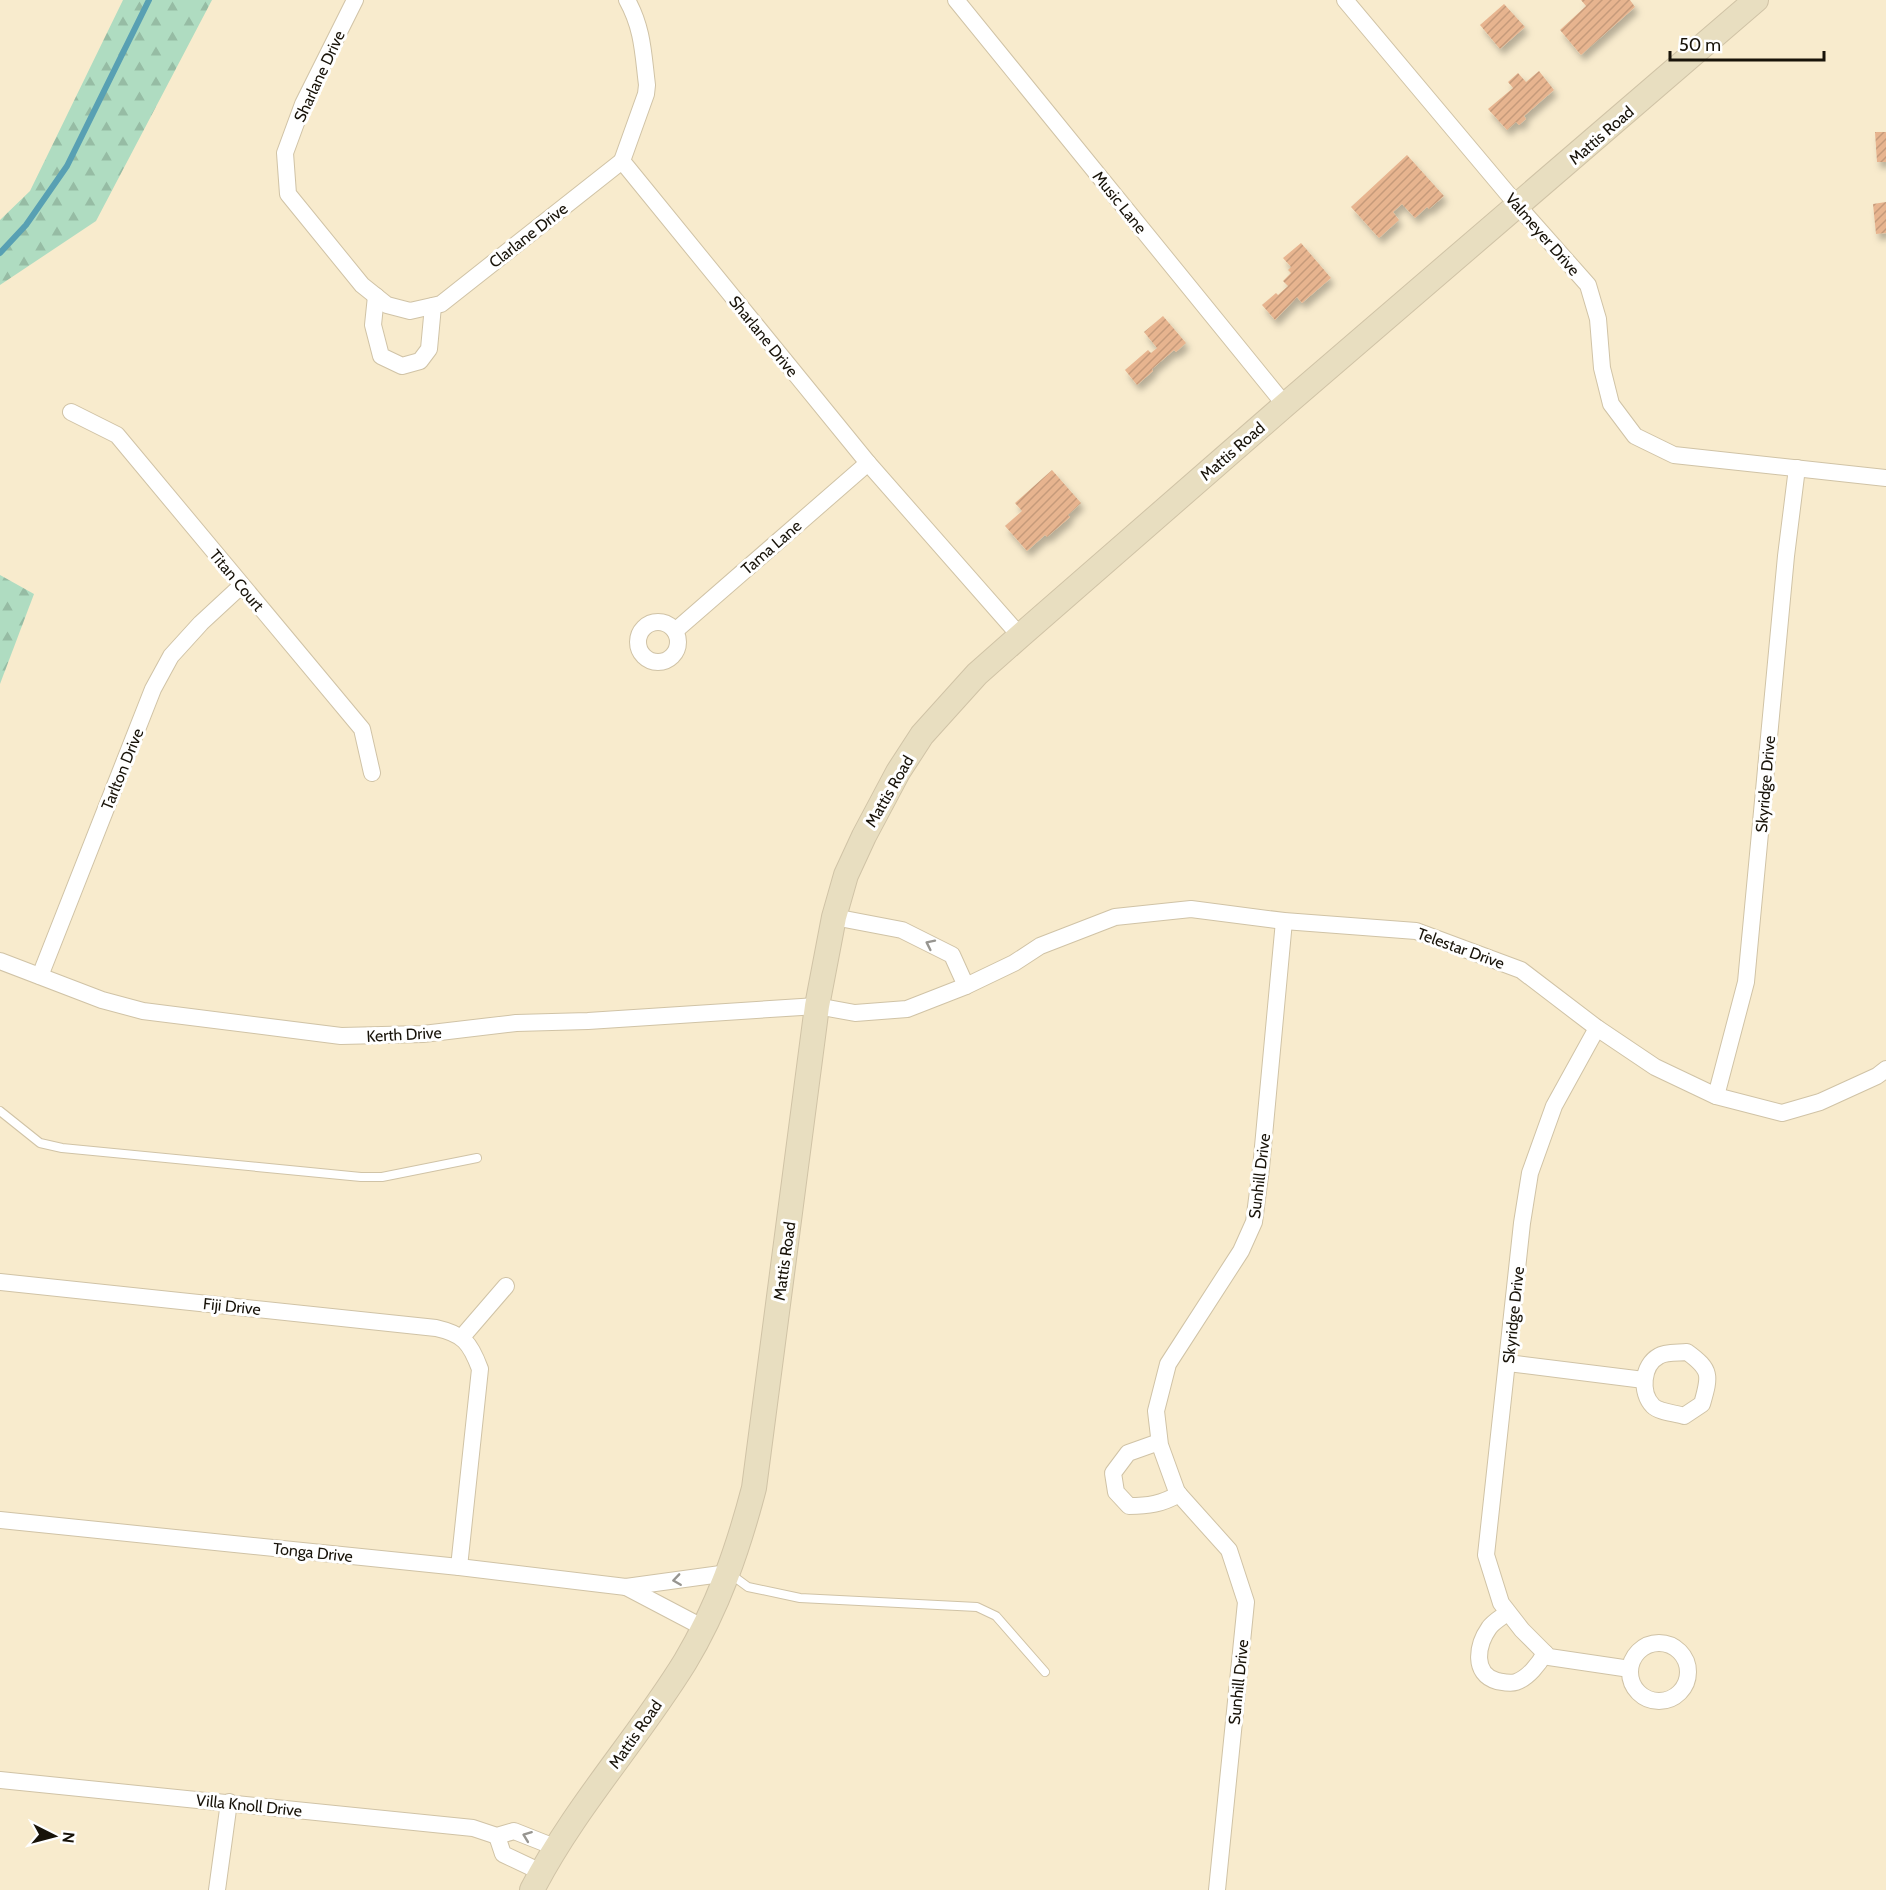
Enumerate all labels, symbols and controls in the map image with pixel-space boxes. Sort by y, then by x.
scale bar [1670,24,1824,62]
street label: Sharlane Drive [290,27,349,125]
text: 50 m [1679,34,1721,56]
street label: Mattis Road [1565,102,1638,169]
street label: Music Lane [1089,167,1151,237]
street label: Valmeyer Drive [1502,189,1584,280]
street label: Clarlane Drive [485,199,571,272]
street label: Sharlane Drive [725,292,802,381]
street label: Mattis Road [1196,418,1269,485]
street label: Tama Lane [737,516,805,579]
street label: Titan Court [205,546,268,615]
street label: Tarlton Drive [97,726,147,813]
street label: Skyridge Drive [1752,735,1779,833]
street label: Mattis Road [861,752,918,830]
street label: Telestar Drive [1415,924,1507,973]
one-way arrow [926,940,937,951]
street label: Kerth Drive [366,1023,442,1046]
street label: Sunhill Drive [1245,1132,1274,1220]
street label: Mattis Road [770,1220,799,1302]
street label: Skyridge Drive [1499,1266,1528,1365]
street label: Fiji Drive [202,1294,262,1319]
street label: Tonga Drive [272,1539,354,1566]
one-way arrow [672,1573,682,1585]
street label: Sunhill Drive [1225,1638,1252,1726]
street label: Mattis Road [605,1696,666,1772]
street label: Villa Knoll Drive [195,1790,303,1821]
north arrow [24,1806,84,1866]
text: N [58,1831,78,1844]
one-way arrow [522,1831,533,1843]

